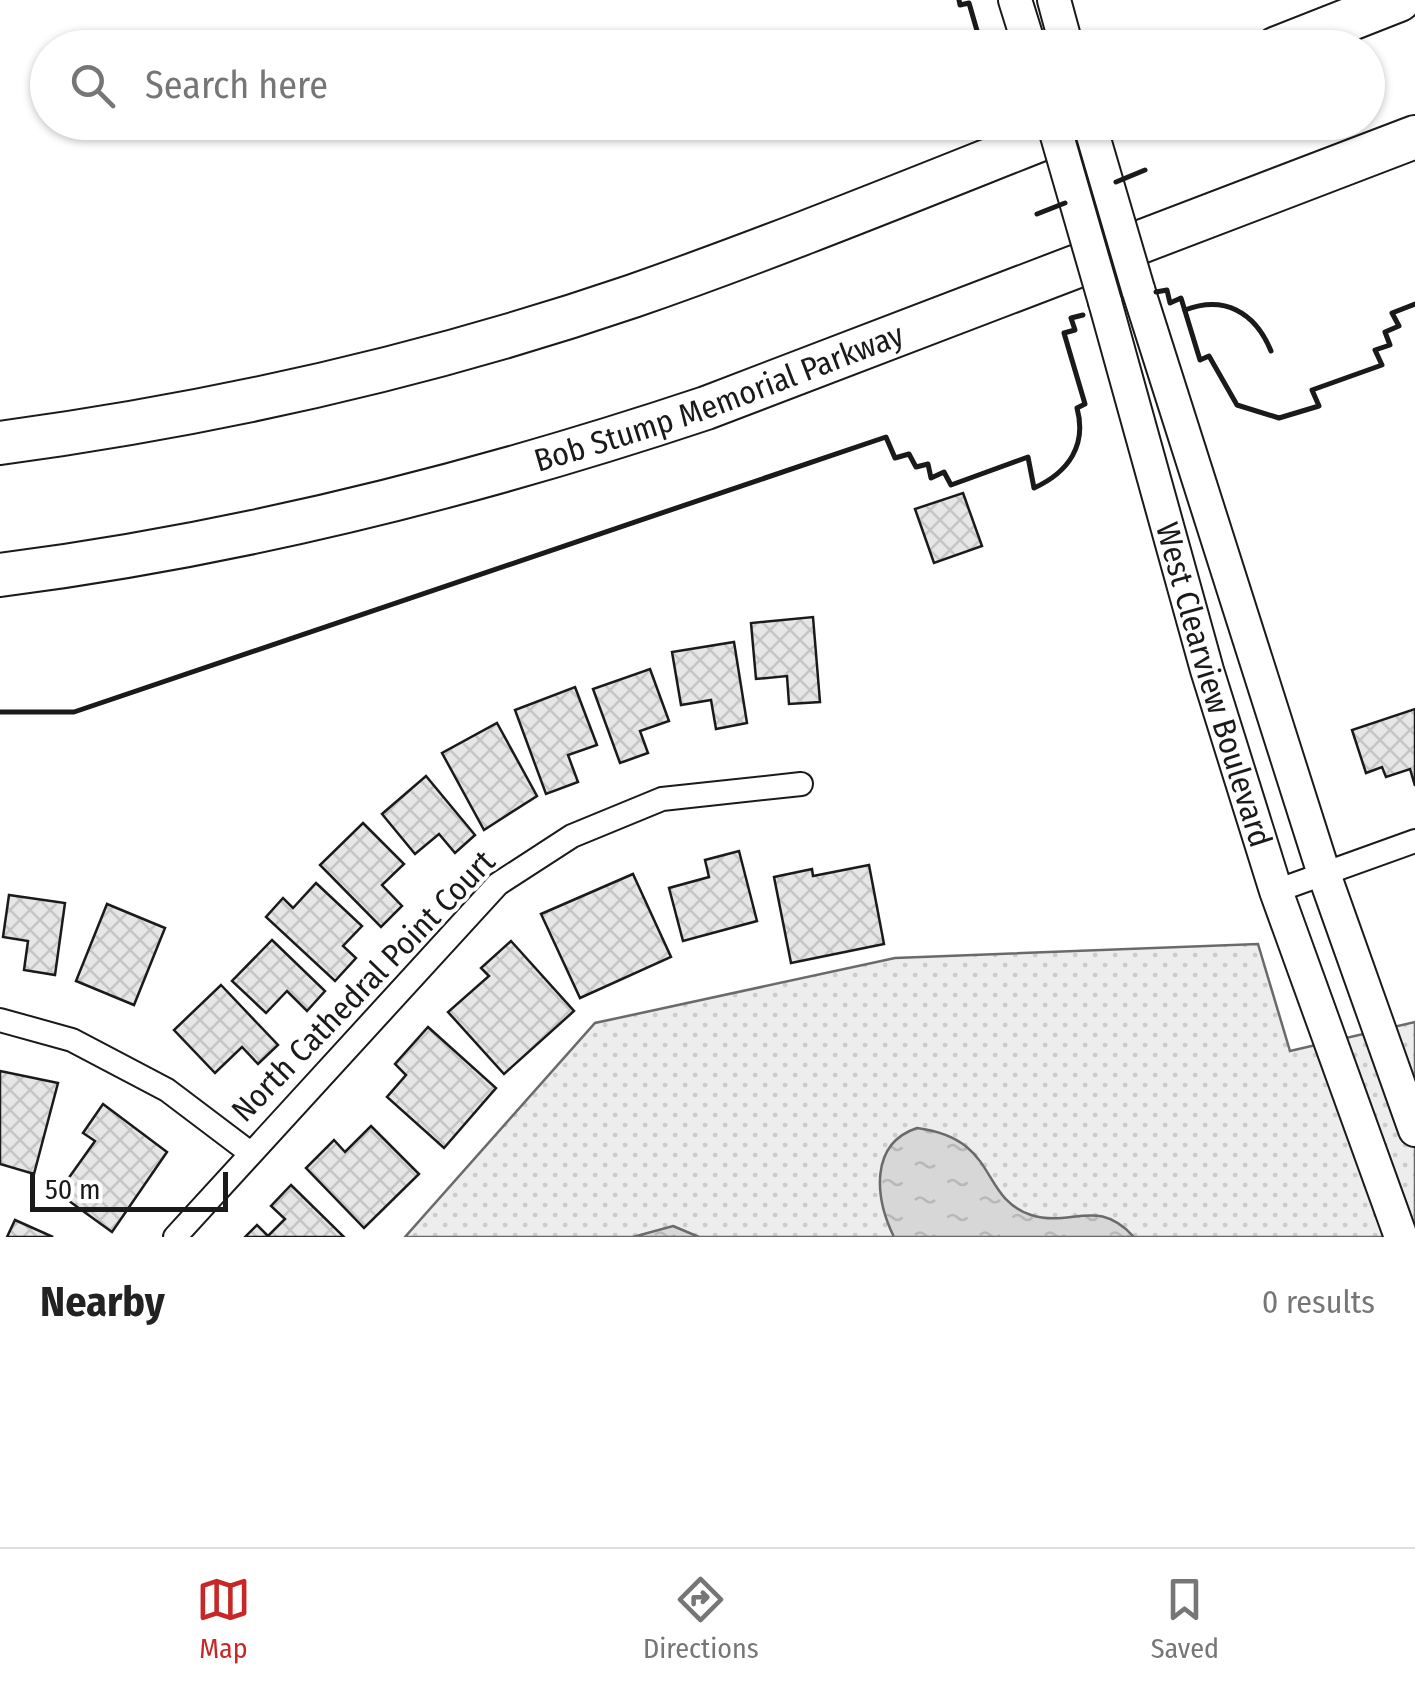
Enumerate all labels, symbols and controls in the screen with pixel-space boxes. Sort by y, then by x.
search box [30,30,1385,140]
icon: search [65,58,120,113]
text: Search here [145,62,328,108]
street label: Bob Stump Memorial Parkway [530,315,909,480]
street label: West Clearview Boulevard [1148,518,1280,852]
street label: North Cathedral Point Court [224,842,503,1129]
scale bar [30,1167,228,1212]
text: 50 m [45,1173,101,1206]
text: Nearby [40,1277,165,1327]
text: 0 results [1262,1283,1375,1321]
tab: Map [196,1572,251,1665]
tab: Directions [643,1572,759,1665]
tab: Saved [1151,1572,1219,1665]

